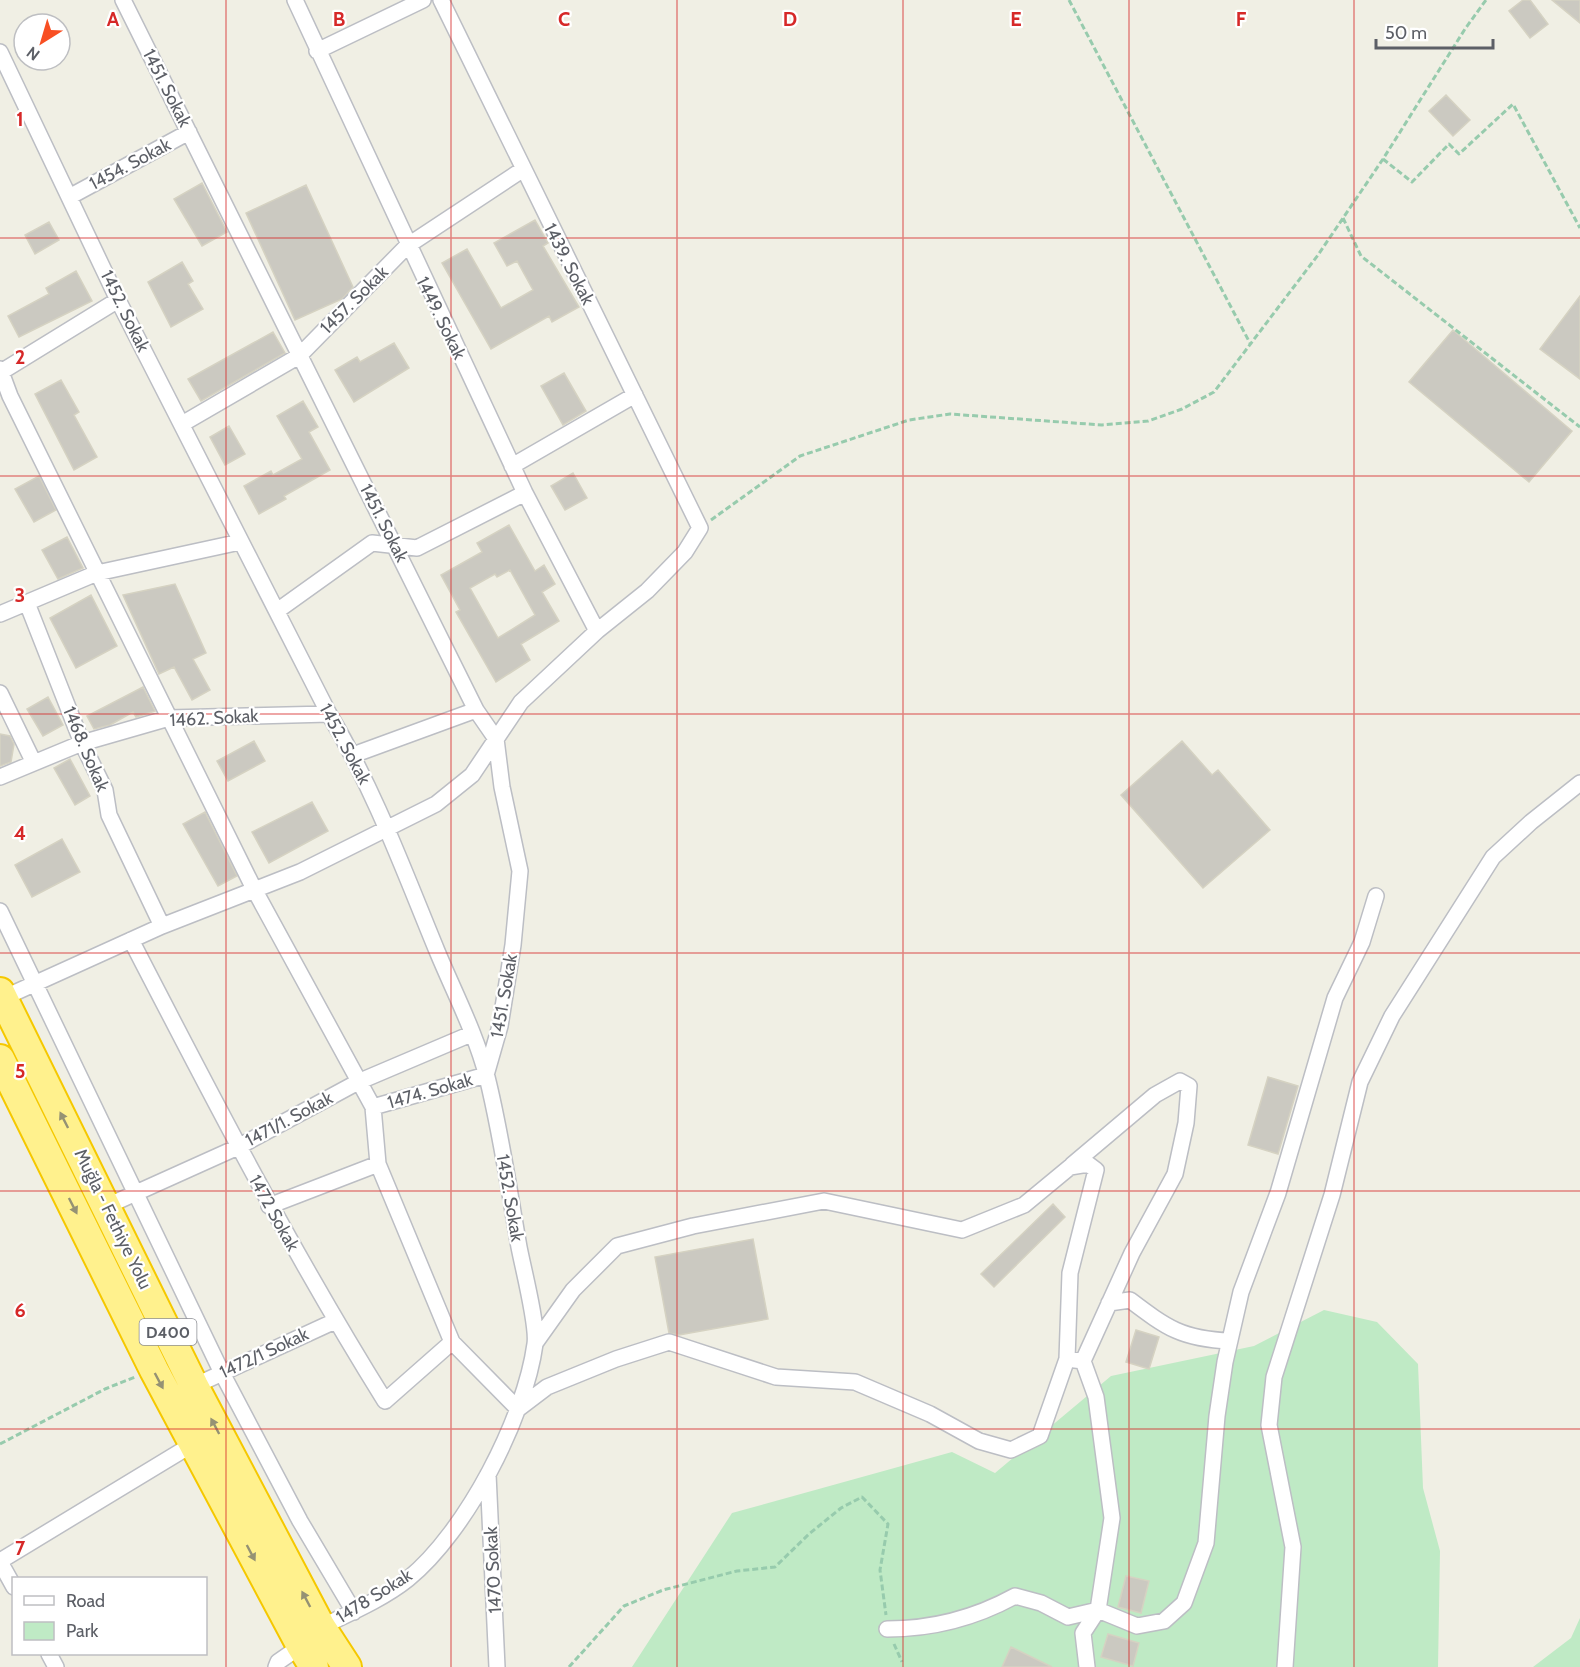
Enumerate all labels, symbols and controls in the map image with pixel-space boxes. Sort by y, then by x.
text: A [107,7,120,31]
text: B [333,7,345,31]
text: C [558,7,570,31]
text: D [783,7,797,31]
text: E [1010,7,1022,31]
text: F [1236,7,1247,31]
north arrow [12,12,72,72]
scale bar [1376,12,1493,50]
text: 50 m [1385,22,1427,44]
text: N [23,43,44,65]
street label: 1451. Sokak [138,45,196,132]
text: 1 [16,107,24,131]
street label: 1454. Sokak [86,133,175,195]
street label: 1439. Sokak [539,219,599,309]
street label: 1457. Sokak [315,261,393,339]
street label: 1452. Sokak [96,266,155,356]
street label: 1449. Sokak [412,273,471,364]
text: 2 [15,345,25,369]
street label: 1451. Sokak [355,480,413,567]
text: 3 [15,583,25,607]
street label: 1452. Sokak [315,700,376,789]
street label: 1468. Sokak [58,703,114,796]
street label: 1462. Sokak [169,705,260,731]
text: 4 [14,821,26,845]
street label: 1451. Sokak [486,951,522,1040]
text: 5 [15,1059,25,1083]
street label: 1474. Sokak [385,1068,476,1114]
street label: 1471/1. Sokak [242,1086,337,1151]
one-way arrow [59,1111,68,1128]
street label: Muğla - Fethiye Yolu [70,1145,156,1293]
street label: 1452. Sokak [491,1153,529,1244]
street label: 1472 Sokak [244,1171,304,1256]
one-way arrow [69,1197,78,1214]
text: 6 [14,1298,26,1322]
road number: D400 [140,1319,196,1345]
street label: 1472/1 Sokak [216,1322,313,1383]
one-way arrow [154,1372,164,1389]
one-way arrow [210,1418,220,1435]
street label: 1470 Sokak [480,1525,506,1614]
text: 7 [15,1536,26,1560]
one-way arrow [246,1544,256,1561]
street label: 1478 Sokak [332,1564,417,1628]
legend [12,1577,207,1655]
text: Road [66,1590,105,1612]
one-way arrow [301,1590,311,1607]
text: Park [66,1620,99,1642]

